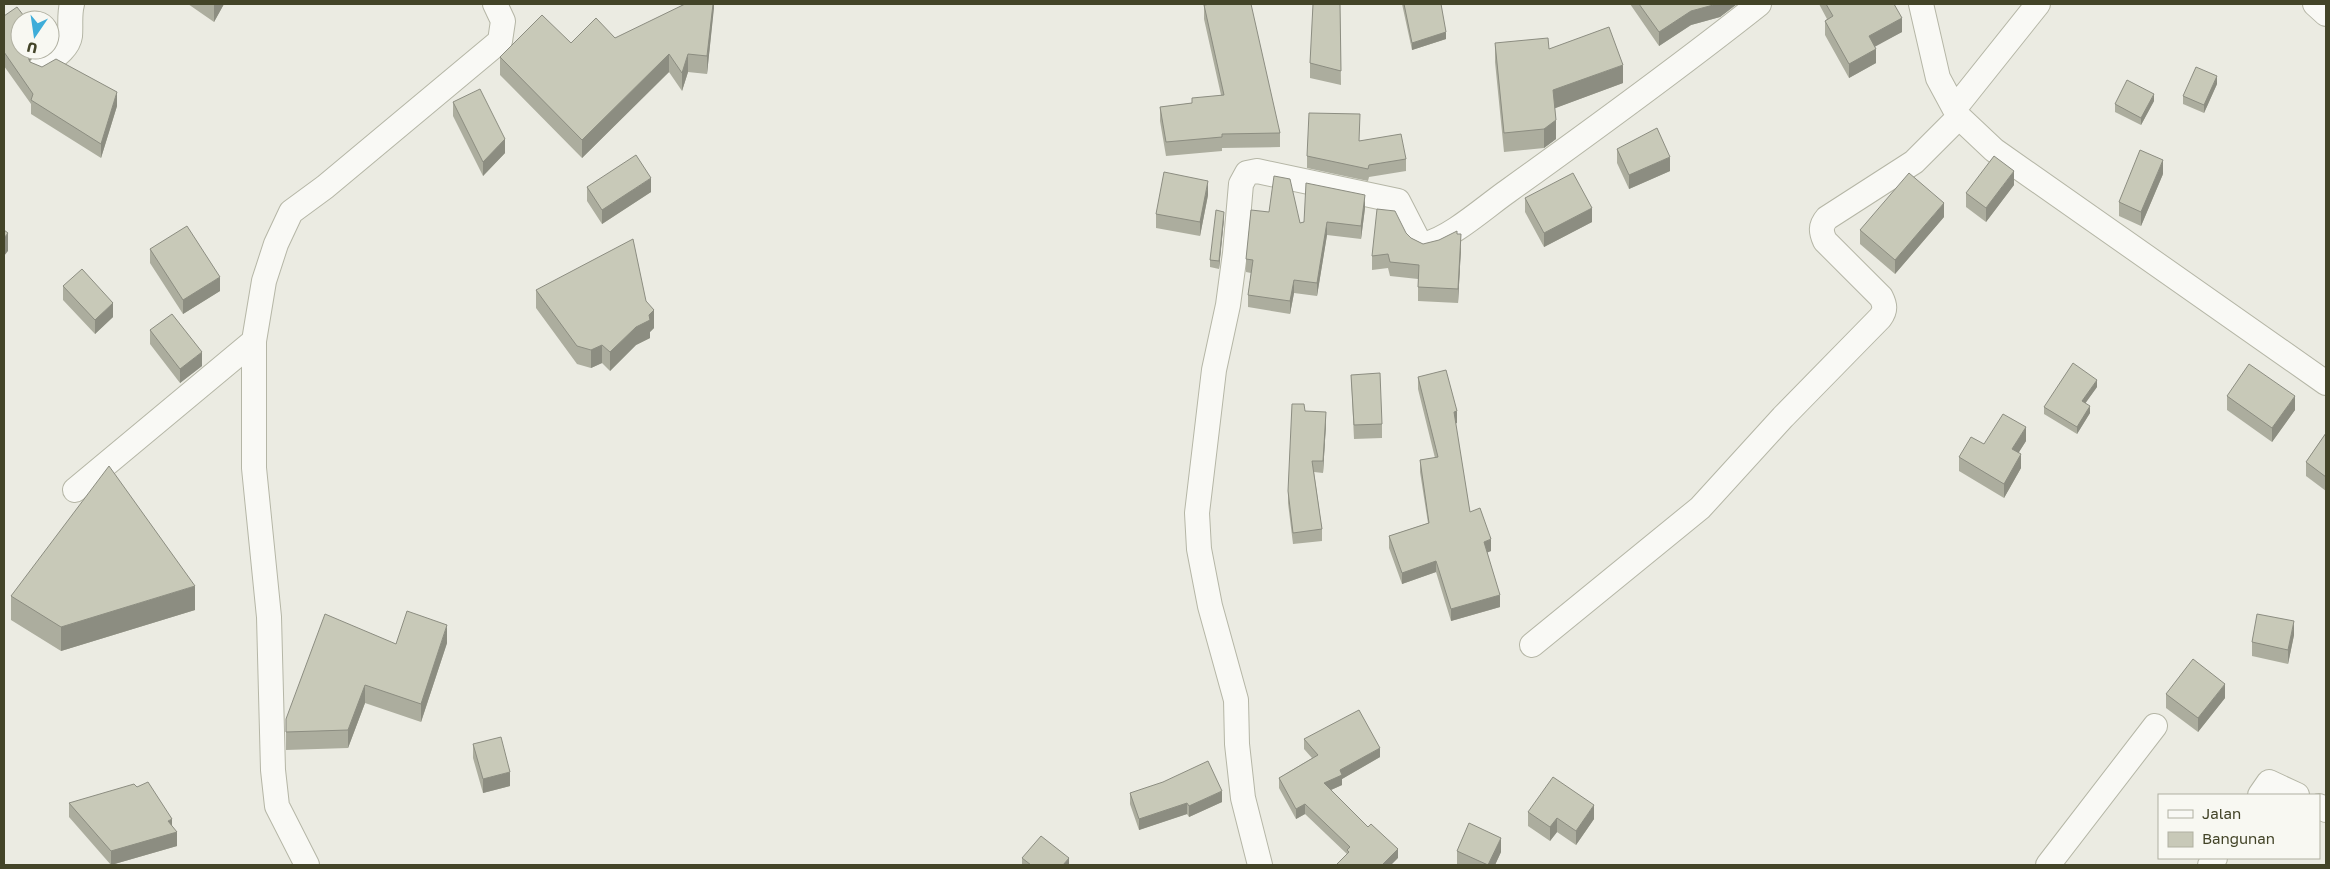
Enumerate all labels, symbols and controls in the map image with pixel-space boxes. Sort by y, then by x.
north arrow [10,10,60,60]
text: U [25,39,39,58]
legend [2158,794,2320,859]
text: Jalan [2202,804,2241,822]
text: Bangunan [2202,829,2275,847]

